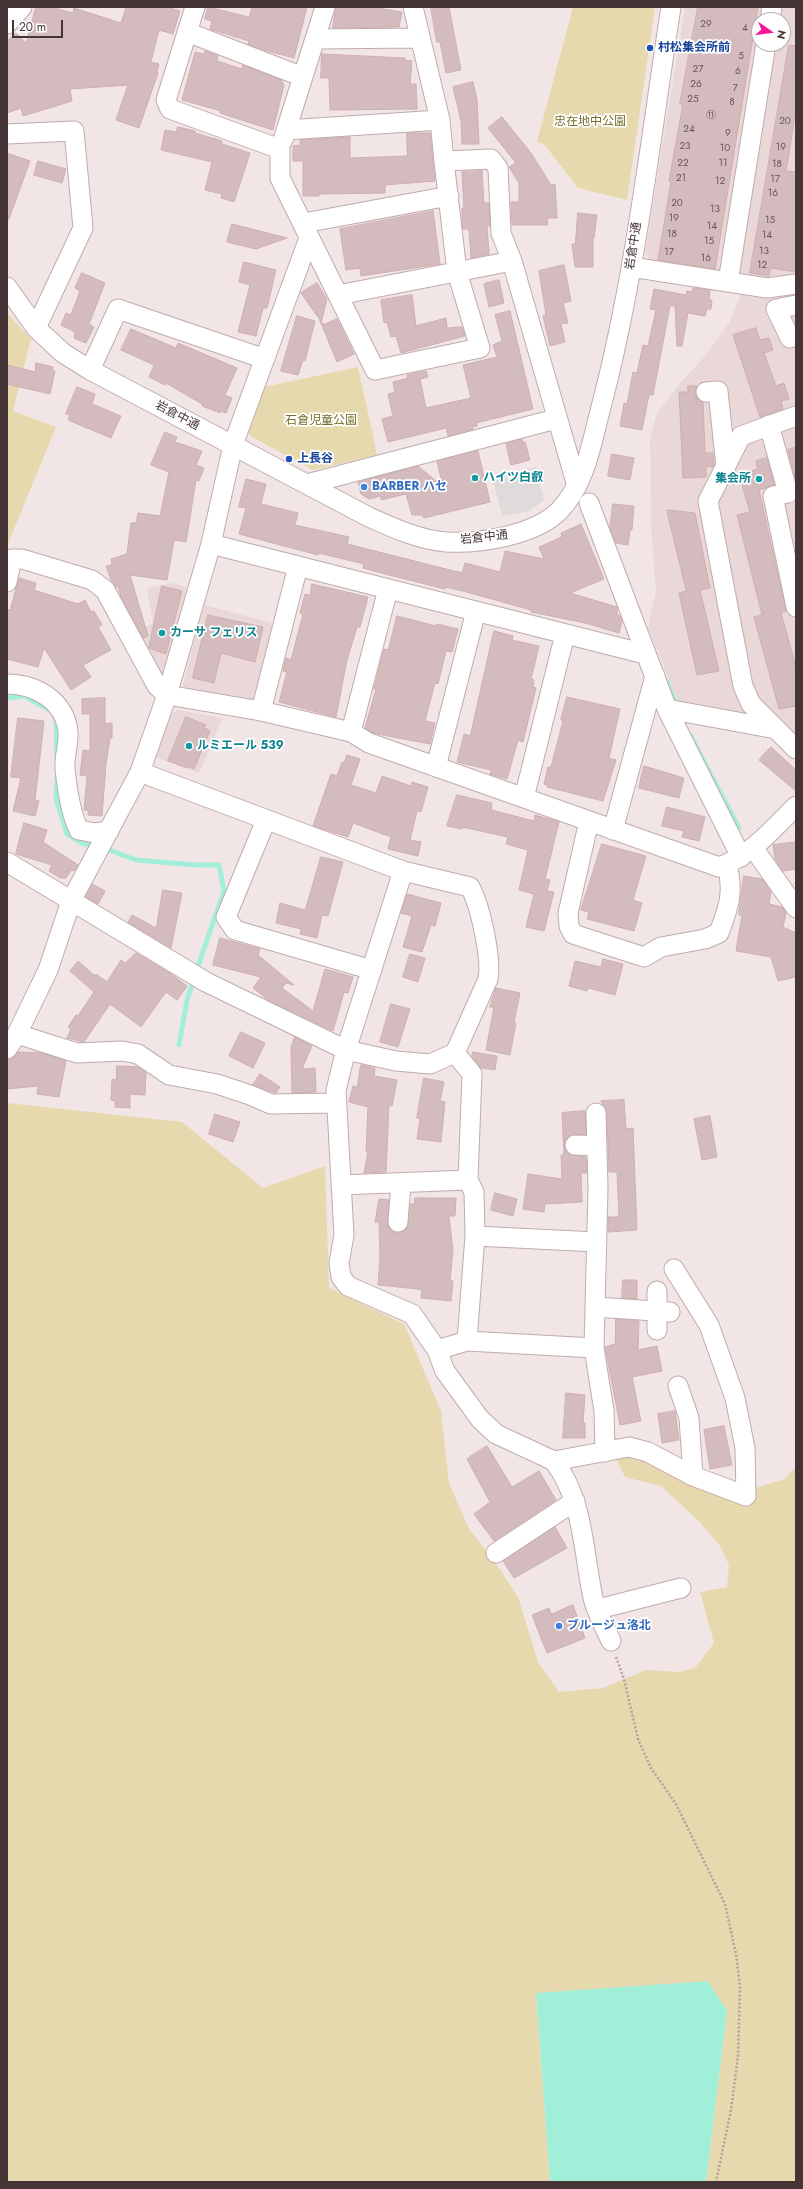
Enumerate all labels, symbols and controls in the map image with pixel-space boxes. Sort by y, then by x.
scale bar [14,12,65,38]
north arrow [751,12,791,52]
text: 20 m [19,18,46,36]
house number: 29 [700,19,712,31]
house number: 4 [742,23,748,35]
text: N [773,28,790,41]
place label: 村松集会所前 [658,41,730,55]
marker: 村松集会所前 [645,43,655,53]
house number: 5 [738,51,744,63]
house number: 27 [693,64,703,76]
house number: 6 [735,66,741,78]
house number: 26 [690,79,702,91]
house number: 7 [732,83,738,95]
house number: 25 [687,94,699,106]
house number: 8 [729,97,735,109]
house number: ⑪ [706,110,716,122]
park label: 忠在地中公園 [554,115,626,129]
house number: 20 [779,116,791,128]
house number: 24 [683,124,695,136]
house number: 9 [725,128,731,140]
house number: 23 [679,141,691,153]
house number: 19 [776,142,786,154]
house number: 10 [720,143,730,155]
house number: 22 [677,158,689,170]
house number: 11 [719,158,727,170]
house number: 18 [772,159,782,171]
house number: 21 [676,173,686,185]
house number: 17 [770,174,780,186]
house number: 12 [715,176,725,188]
house number: 16 [768,188,778,200]
house number: 20 [671,198,683,210]
house number: 13 [710,204,720,216]
house number: 19 [669,213,679,225]
house number: 15 [765,215,775,227]
street label: 岩倉中通 [623,221,645,271]
house number: 14 [707,221,717,233]
house number: 18 [667,229,677,241]
house number: 14 [762,230,772,242]
house number: 15 [704,236,714,248]
house number: 13 [759,246,769,258]
house number: 17 [664,247,674,259]
house number: 16 [701,253,711,265]
house number: 12 [757,260,767,272]
street label: 岩倉中通 [152,398,202,434]
park label: 石倉児童公園 [285,414,357,428]
place label: 上長谷 [297,452,333,466]
marker: 上長谷 [284,454,294,464]
place label: ハイツ白叡 [483,471,543,485]
place label: 集会所 [715,472,751,486]
marker: ハイツ白叡 [470,473,480,483]
marker: 集会所 [754,474,764,484]
place label: BARBER ハセ [372,480,447,494]
marker: BARBER ハセ [359,482,369,492]
street label: 岩倉中通 [459,528,509,548]
place label: カーサ フェリス [170,626,258,640]
marker: カーサ フェリス [157,628,167,638]
place label: ルミエール 539 [197,739,284,753]
marker: ルミエール 539 [184,741,194,751]
place label: ブルージュ洛北 [567,1619,651,1633]
marker: ブルージュ洛北 [554,1621,564,1631]

